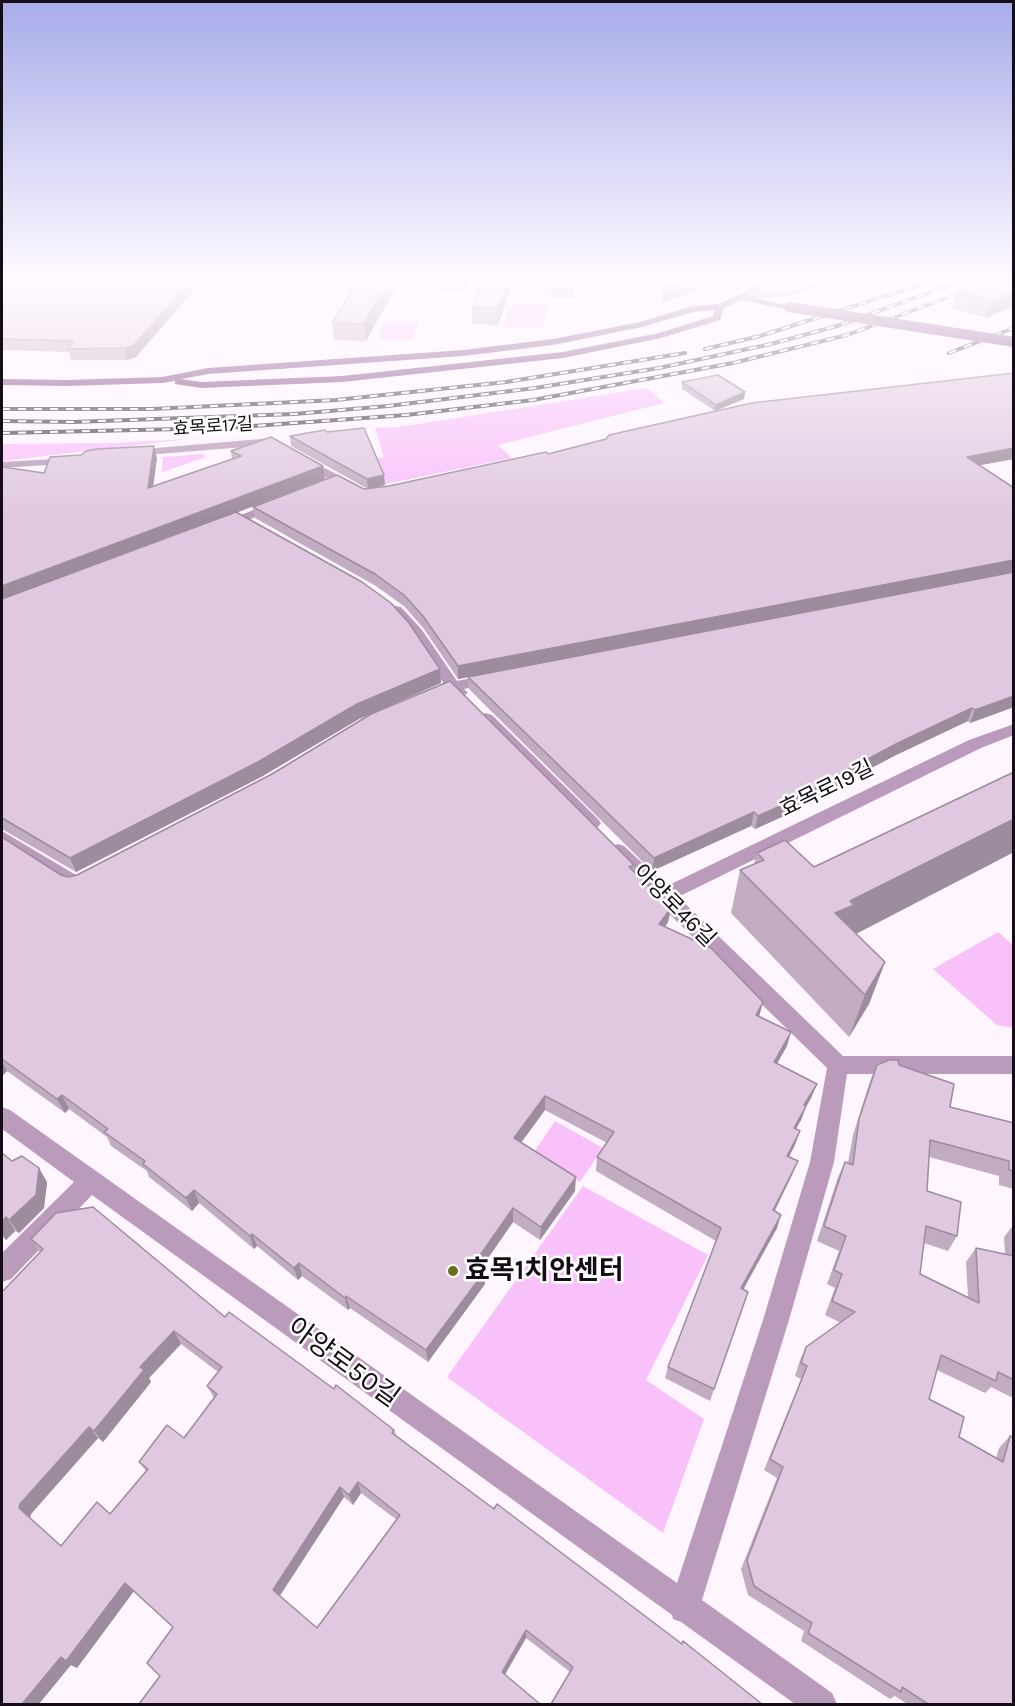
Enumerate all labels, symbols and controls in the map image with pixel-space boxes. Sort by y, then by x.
street label: 효목로17길 [172,413,254,441]
street label: 효목로19길 [776,755,878,823]
street label: 아양로46길 [627,859,721,953]
place label: 효목1치안센터 [465,1255,624,1287]
marker: 효목1치안센터 [446,1264,460,1278]
street label: 아양로50길 [281,1312,405,1414]

